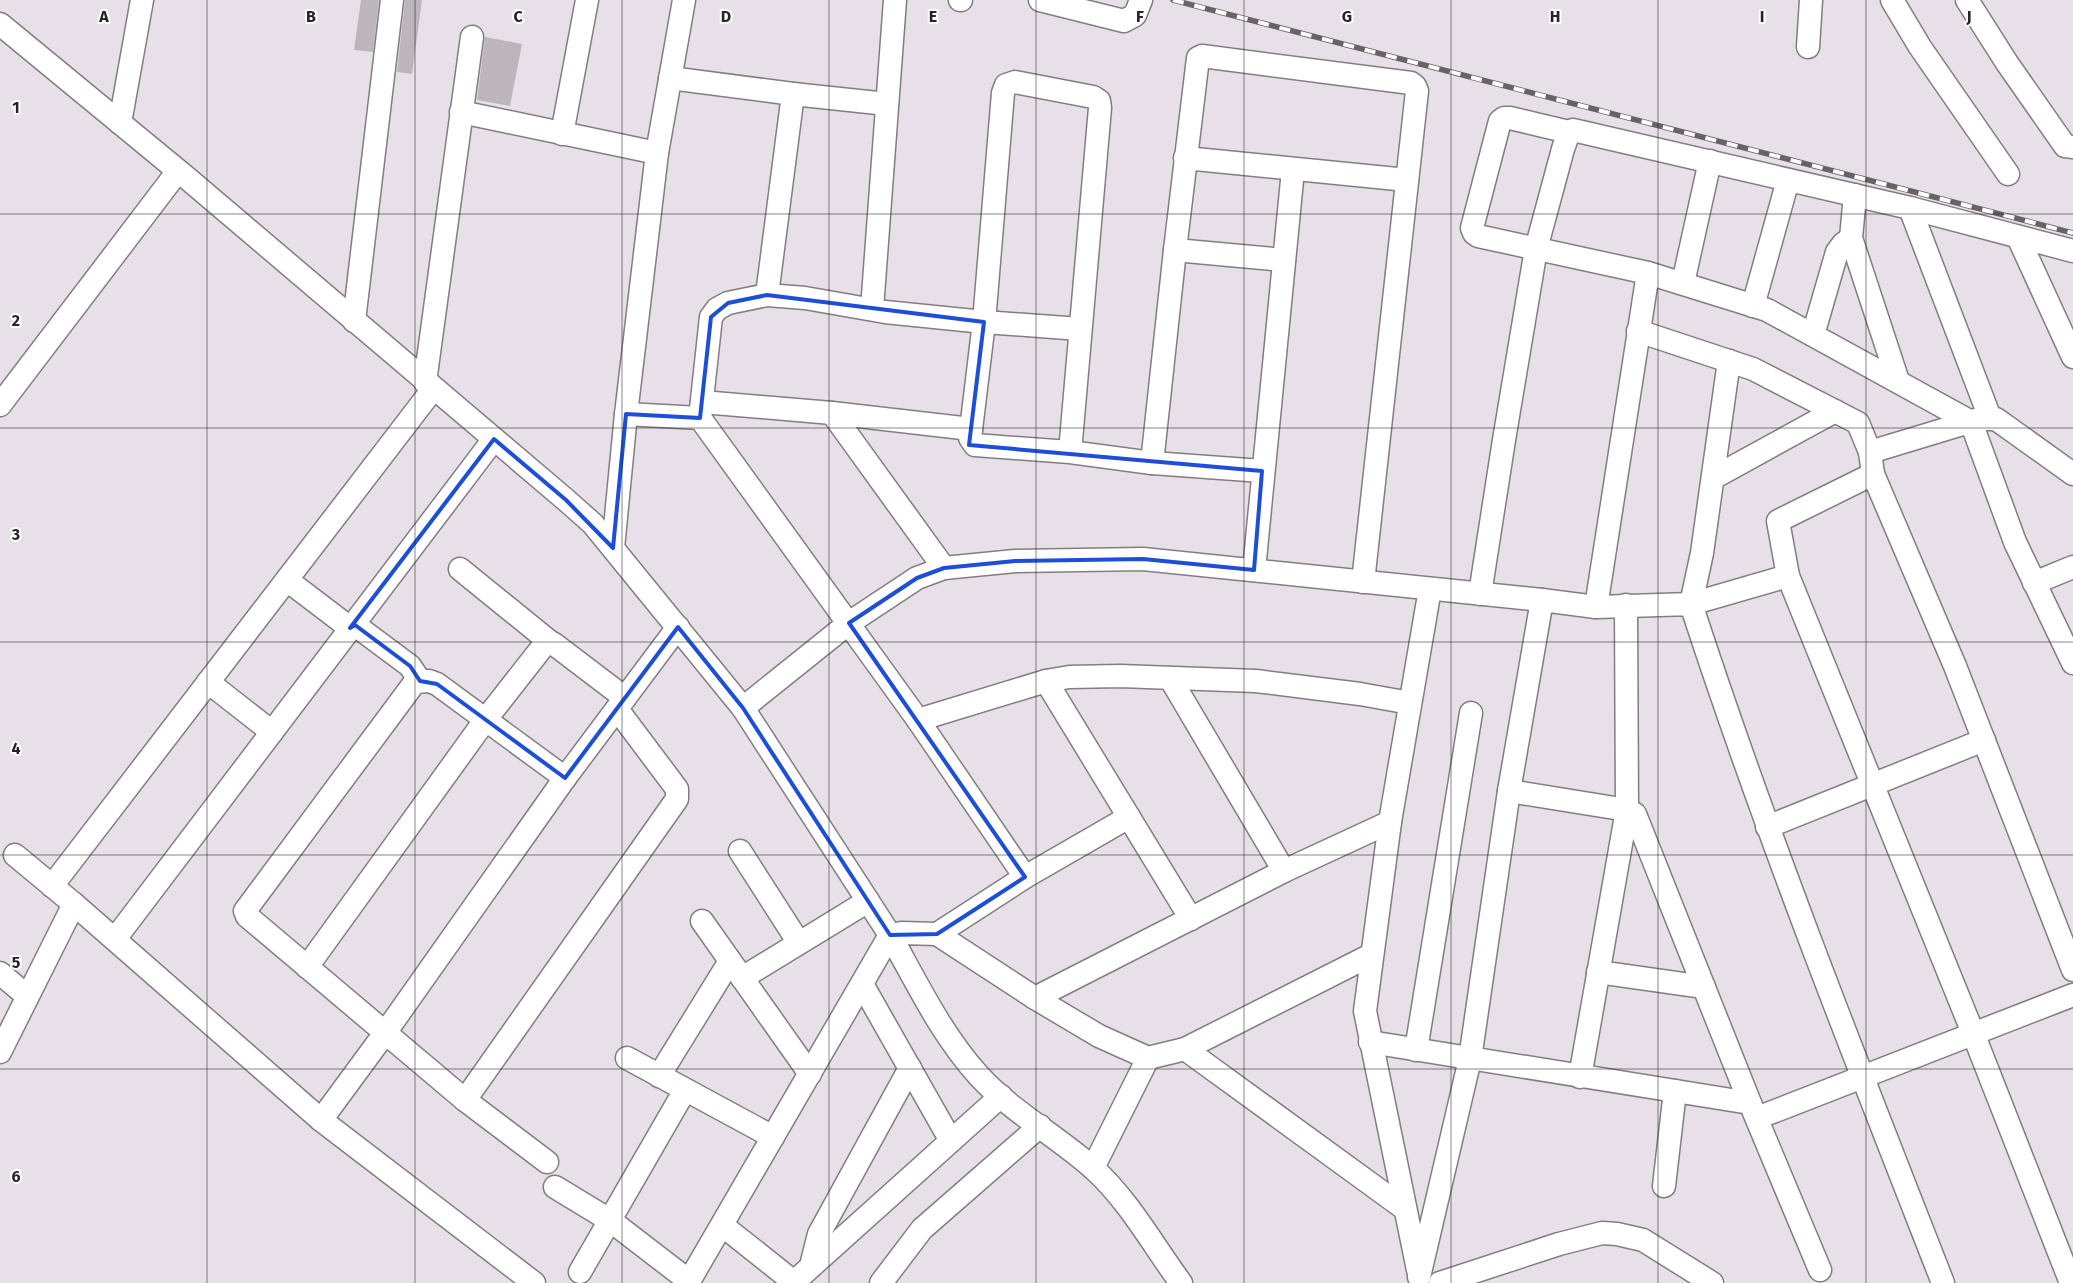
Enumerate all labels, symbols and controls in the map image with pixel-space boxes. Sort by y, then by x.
text: A [98,7,109,26]
text: B [306,7,316,26]
text: C [513,7,523,26]
text: D [721,7,731,26]
text: E [929,7,937,26]
text: F [1136,7,1144,26]
text: G [1342,7,1352,26]
text: H [1550,7,1560,26]
text: I [1760,7,1764,26]
text: J [1965,7,1972,26]
text: 1 [12,98,20,117]
text: 2 [12,311,20,330]
text: 3 [11,525,20,544]
text: 4 [11,739,21,758]
text: 5 [12,953,21,972]
text: 6 [11,1167,21,1186]

